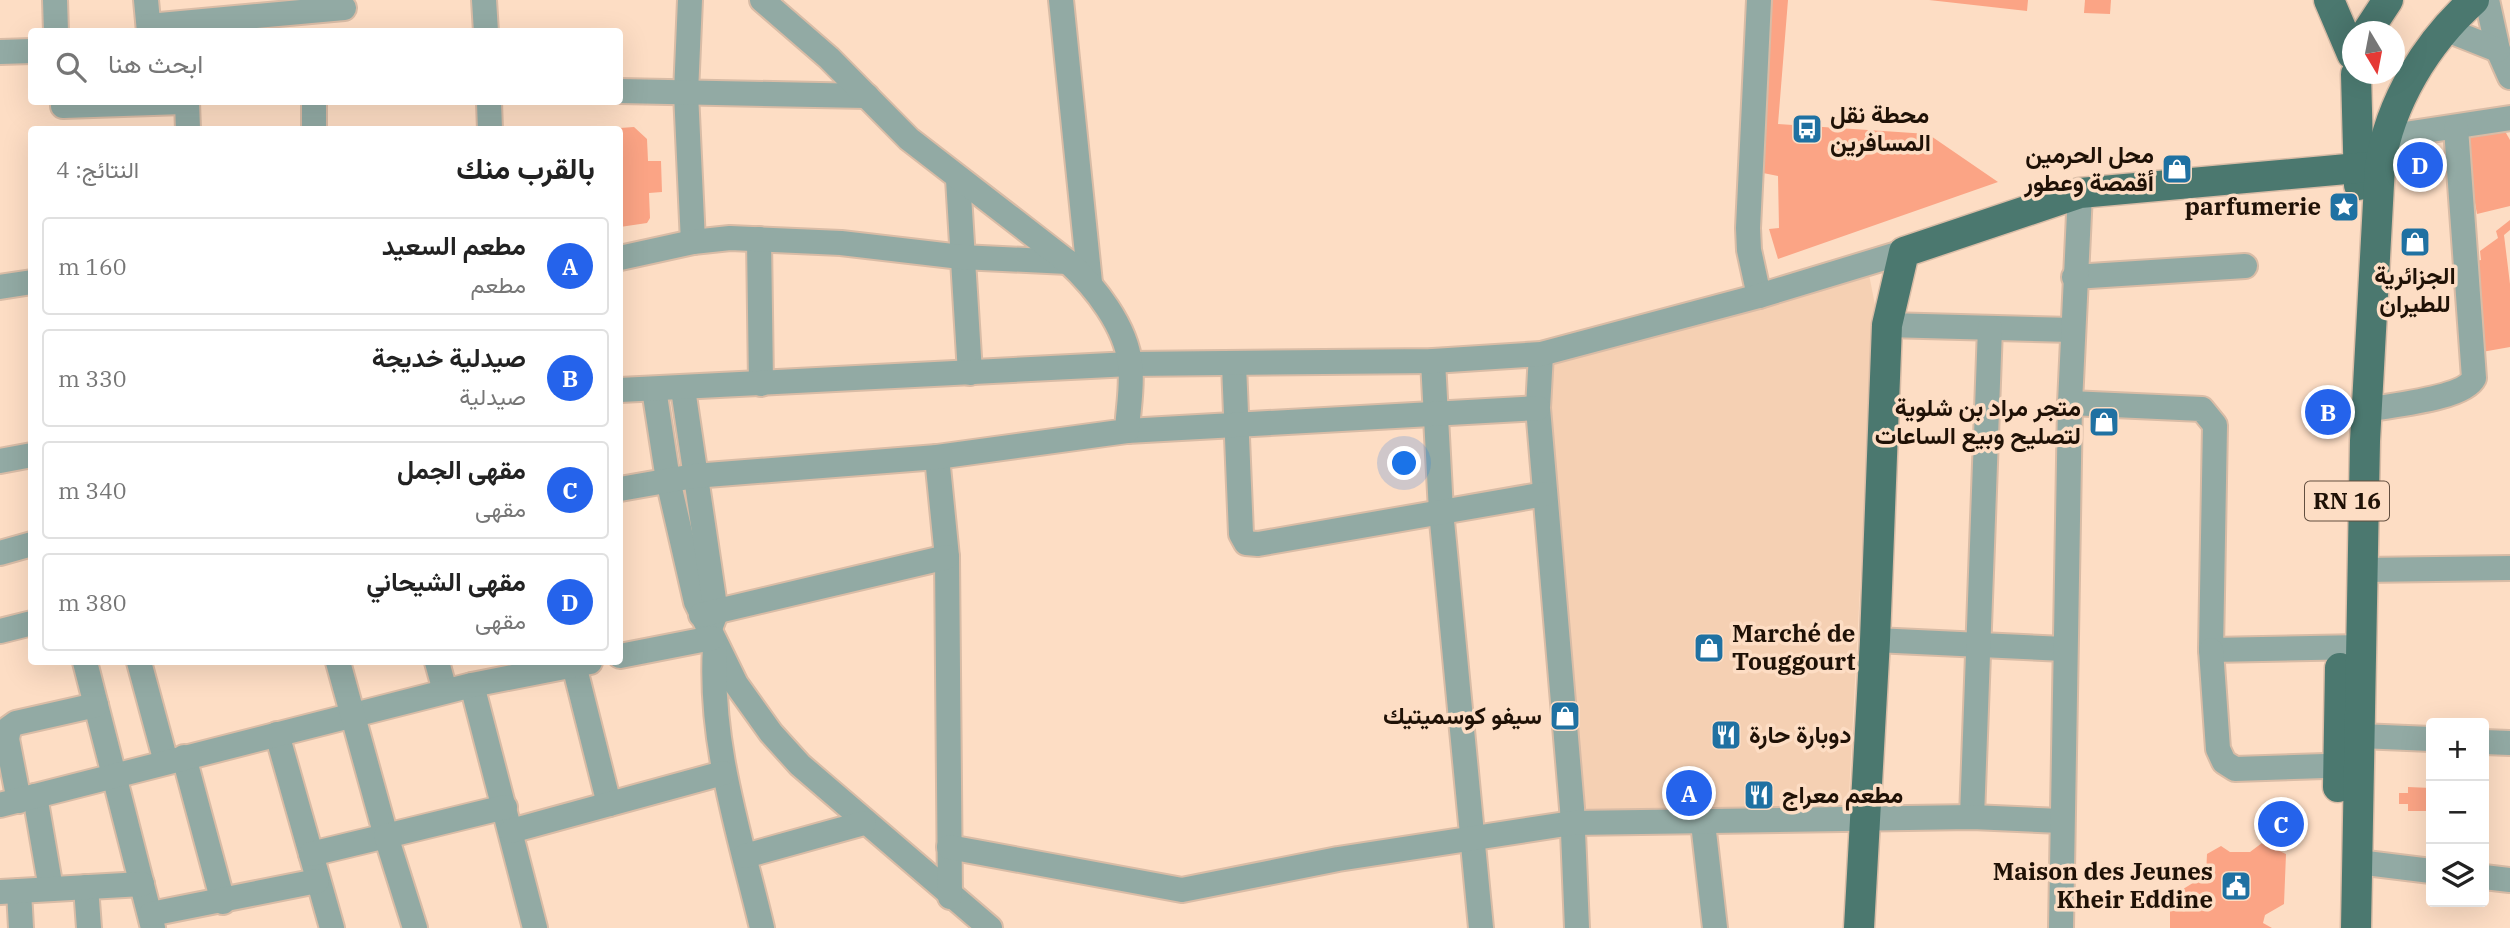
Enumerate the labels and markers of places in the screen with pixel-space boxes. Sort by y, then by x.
place label: محطة نقل المسافرين [1830,98,1931,158]
bus stop icon: محطة نقل المسافرين [1790,112,1824,146]
place label: محل الحرمين أقمصة وعطور [2023,138,2154,198]
pin: D [2397,139,2443,191]
shop icon: محل الحرمين أقمصة وعطور [2160,152,2194,186]
place label: parfumerie [2185,190,2321,222]
place icon: parfumerie [2327,190,2361,224]
shop icon: الجزائرية للطيران [2398,225,2432,259]
place label: الجزائرية للطيران [2374,259,2456,319]
pin: B [2305,386,2351,438]
place label: متجر مراد بن شلوية لتصليح وبيع الساعات [1875,391,2081,453]
shop icon: متجر مراد بن شلوية لتصليح وبيع الساعات [2087,405,2121,439]
place label: Marché de Touggourt [1732,617,1856,677]
shop icon: Marché de Touggourt [1692,631,1726,665]
place label: سيفو كوسميتيك [1383,699,1542,731]
shop icon: سيفو كوسميتيك [1548,699,1582,733]
restaurant icon: دوبارة حارة [1709,718,1743,752]
place label: دوبارة حارة [1749,718,1851,750]
pin: A [1666,767,1712,819]
restaurant icon: مطعم معراج [1742,778,1776,812]
place label: مطعم معراج [1782,778,1903,811]
pin: C [2258,798,2304,850]
place label: Maison des Jeunes Kheir Eddine [1993,855,2213,915]
public building icon: Maison des Jeunes Kheir Eddine [2219,869,2253,903]

